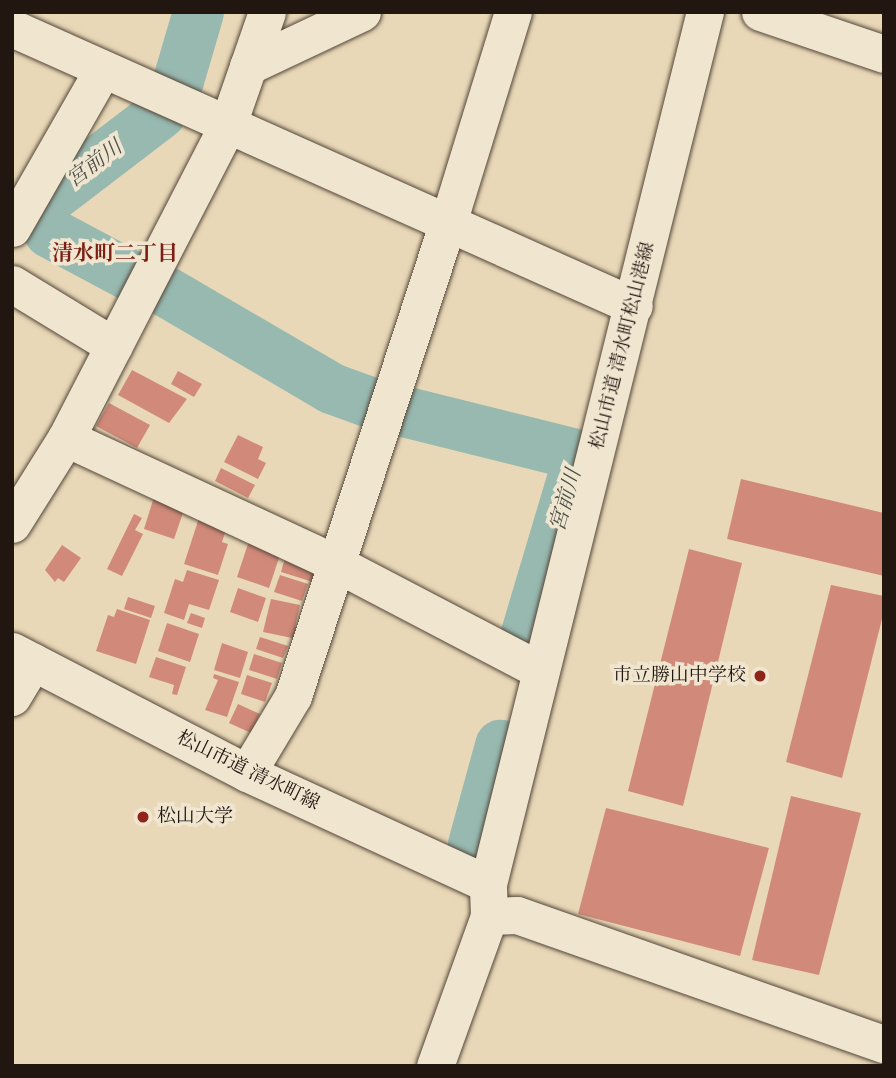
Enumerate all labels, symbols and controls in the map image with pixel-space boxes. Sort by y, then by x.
water label: 宮前川 [61,134,127,192]
district label: 清水町二丁目 [52,240,178,266]
street label: 松山市道 清水町松山港線 [586,240,660,452]
water label: 宮前川 [544,466,586,534]
place label: 市立勝山中学校 [613,665,746,687]
marker: 市立勝山中学校 [752,668,768,684]
street label: 松山市道 清水町線 [173,727,323,815]
place label: 松山大学 [157,806,233,828]
marker: 松山大学 [135,809,151,825]

